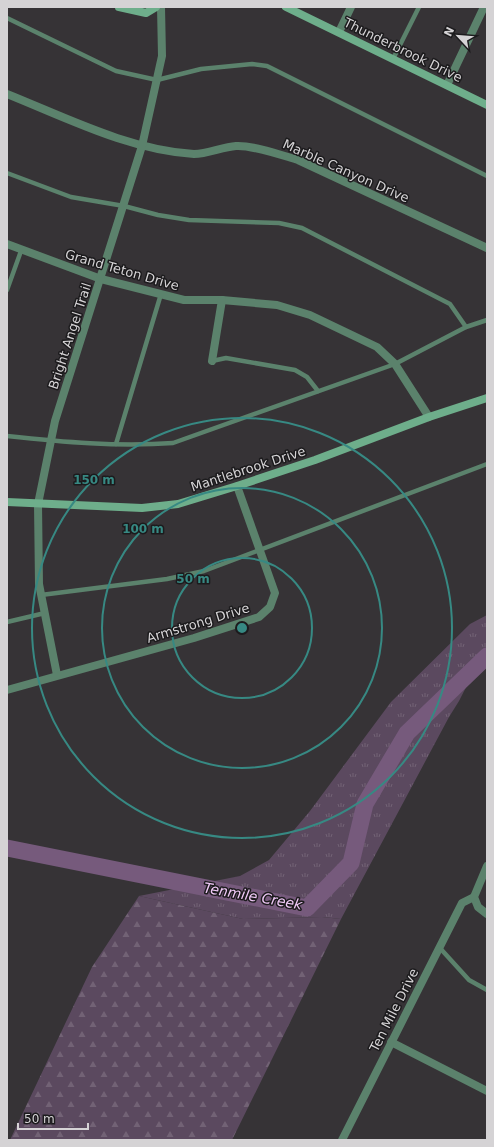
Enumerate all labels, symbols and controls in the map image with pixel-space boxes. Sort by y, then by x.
street label: Thunderbrook Drive [340,14,465,85]
north arrow [438,16,478,56]
text: N [442,25,457,39]
street label: Marble Canyon Drive [281,136,411,206]
street label: Grand Teton Drive [63,247,181,293]
street label: Bright Angel Trail [46,281,94,391]
street label: Mantlebrook Drive [189,443,307,495]
text: 150 m [73,473,115,487]
text: 100 m [122,522,164,536]
text: 50 m [176,572,210,586]
street label: Armstrong Drive [145,600,251,646]
centre of rings [235,621,249,635]
water label: Tenmile Creek [203,879,304,913]
street label: Ten Mile Drive [366,966,421,1055]
scale bar [18,1105,88,1131]
text: 50 m [24,1112,55,1126]

